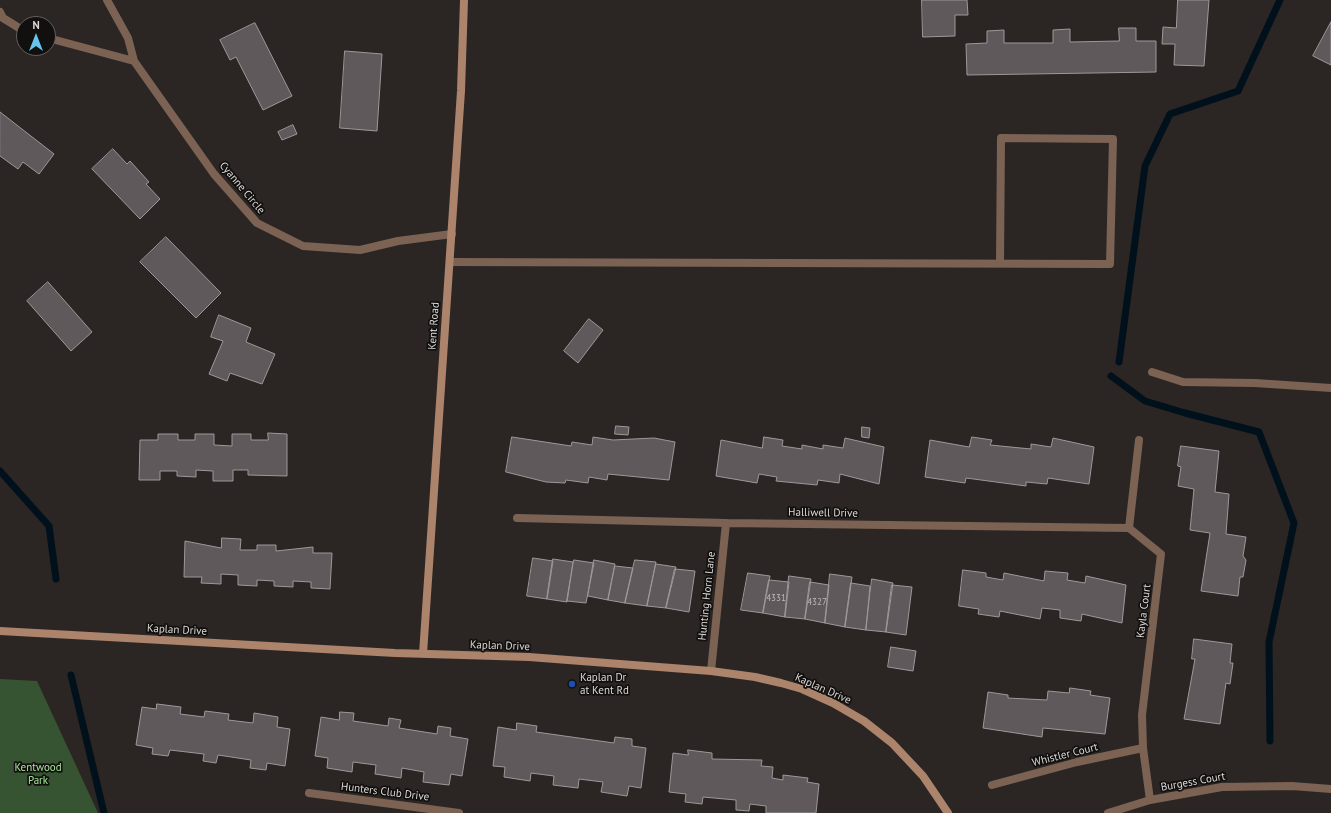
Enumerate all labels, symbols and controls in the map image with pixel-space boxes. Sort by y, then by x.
north arrow [16,16,56,56]
text: N [32,18,40,32]
street label: Cyanne Circle [216,159,268,217]
street label: Kent Road [426,302,442,350]
street label: Halliwell Drive [788,506,858,520]
street label: Hunting Horn Lane [696,551,718,641]
street label: Kayla Court [1134,583,1154,639]
house number: 4331 [766,593,786,603]
house number: 4327 [807,597,827,607]
street label: Kaplan Drive [147,622,207,638]
street label: Kaplan Drive [470,638,530,654]
place label: Kaplan Dr at Kent Rd [580,671,629,697]
street label: Kaplan Drive [793,671,853,707]
marker: Kaplan Dr at Kent Rd [567,679,577,689]
street label: Whistler Court [1031,740,1099,770]
park label: Kentwood Park [14,761,62,787]
street label: Burgess Court [1160,770,1226,794]
street label: Hunters Club Drive [340,780,430,804]

